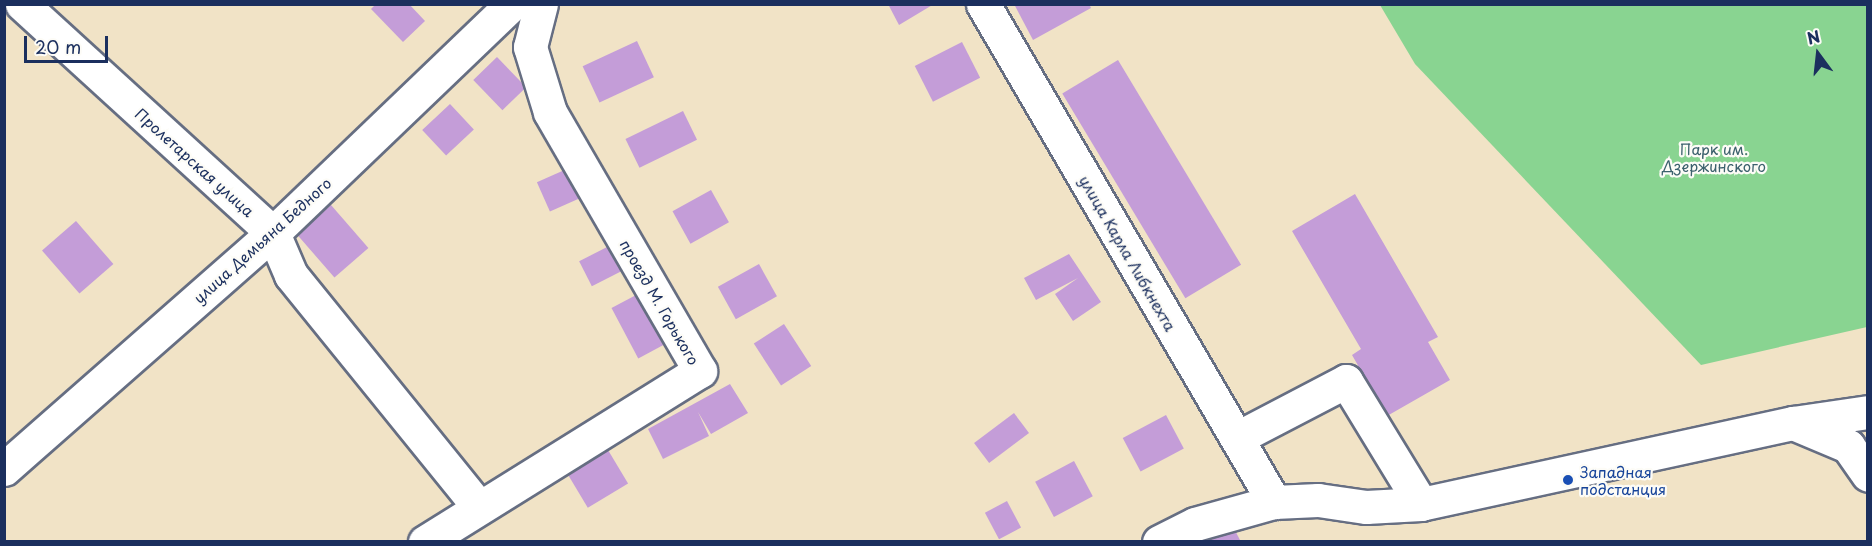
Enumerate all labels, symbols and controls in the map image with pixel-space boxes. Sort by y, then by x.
text: N [1804,23,1823,50]
scale bar [27,24,111,62]
north arrow [1788,24,1848,84]
text: 20 m [35,33,81,60]
street label: Пролетарская улица [132,104,258,220]
park label: Парк им. Дзержинского [1662,139,1766,174]
street label: улица Карла Либкнехта [1076,172,1180,334]
street label: улица Демьяна Бедного [189,173,335,307]
street label: проезд М. Горького [617,236,703,368]
place label: Западная подстанция [1580,462,1666,497]
marker: Западная подстанция [1561,473,1575,487]

